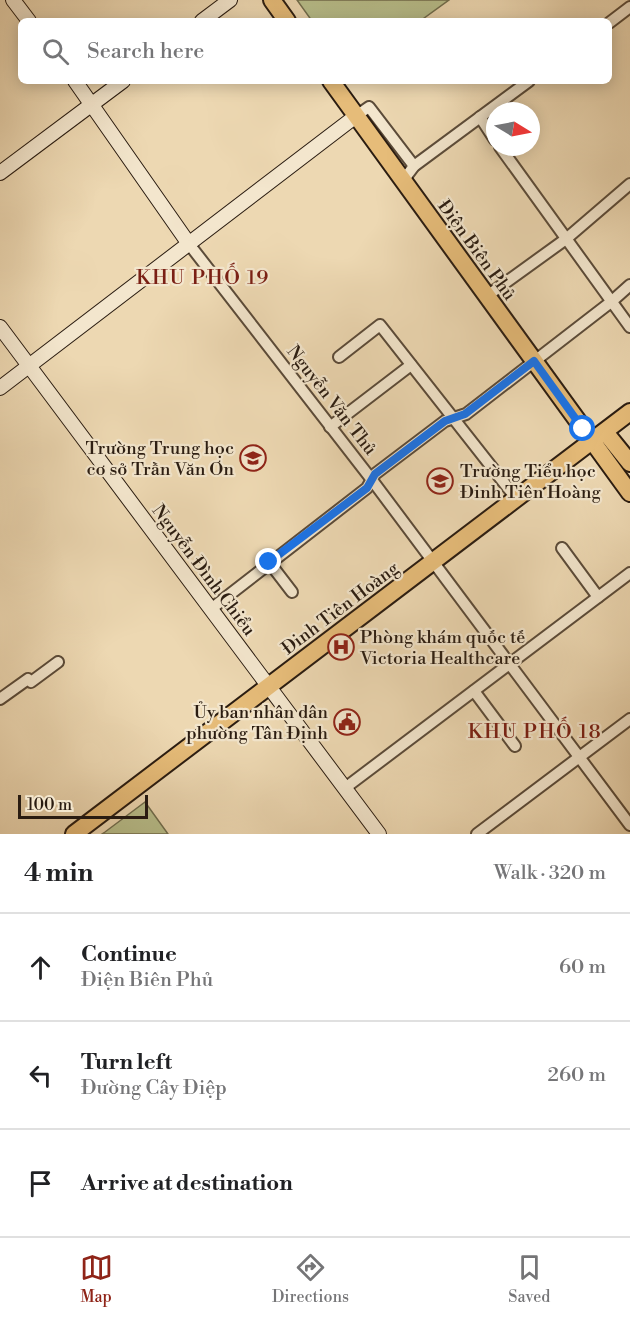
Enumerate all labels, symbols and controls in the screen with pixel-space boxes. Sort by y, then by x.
search box [18,18,612,84]
icon: search [39,35,72,68]
text: Search here [87,38,204,65]
north arrow [486,102,540,156]
street label: Điện Biên Phủ [432,195,521,306]
district label: KHU PHỐ 19 [136,262,270,291]
street label: Nguyễn Văn Thủ [282,341,382,460]
route start [569,415,595,441]
place label: Trường Trung học cơ sở Trần Văn Ơn [86,437,234,481]
school or university icon: Trường Trung học cơ sở Trần Văn Ơn [238,443,268,473]
place label: Trường Tiểu học Đinh Tiên Hoàng [460,460,601,504]
school or university icon: Trường Tiểu học Đinh Tiên Hoàng [425,466,455,496]
street label: Nguyễn Đình Chiểu [147,500,261,641]
route end [255,548,281,574]
street label: Đinh Tiên Hoàng [277,556,404,660]
place label: Phòng khám quốc tế Victoria Healthcare [359,626,525,670]
hospital icon: Phòng khám quốc tế Victoria Healthcare [326,632,356,662]
place label: Ủy ban nhân dân phường Tân Định [186,701,328,745]
public building icon: Ủy ban nhân dân phường Tân Định [332,707,362,737]
district label: KHU PHỐ 18 [468,716,602,745]
scale bar [18,792,148,820]
text: 100 m [27,795,72,815]
text: 4 min [24,857,94,889]
text: Walk · 320 m [494,861,606,886]
text: Continue [81,941,177,968]
icon: ahead [24,951,57,984]
text: 60 m [559,955,606,980]
text: Điện Biên Phủ [81,968,213,993]
text: Turn left [81,1049,172,1076]
icon: left [24,1059,57,1092]
text: 260 m [548,1063,606,1088]
text: Đường Cây Điệp [81,1076,227,1101]
icon: arrive [24,1167,57,1200]
text: Arrive at destination [81,1170,293,1197]
tab: Map [80,1251,113,1307]
tab: Directions [272,1251,349,1307]
tab: Saved [508,1251,550,1307]

